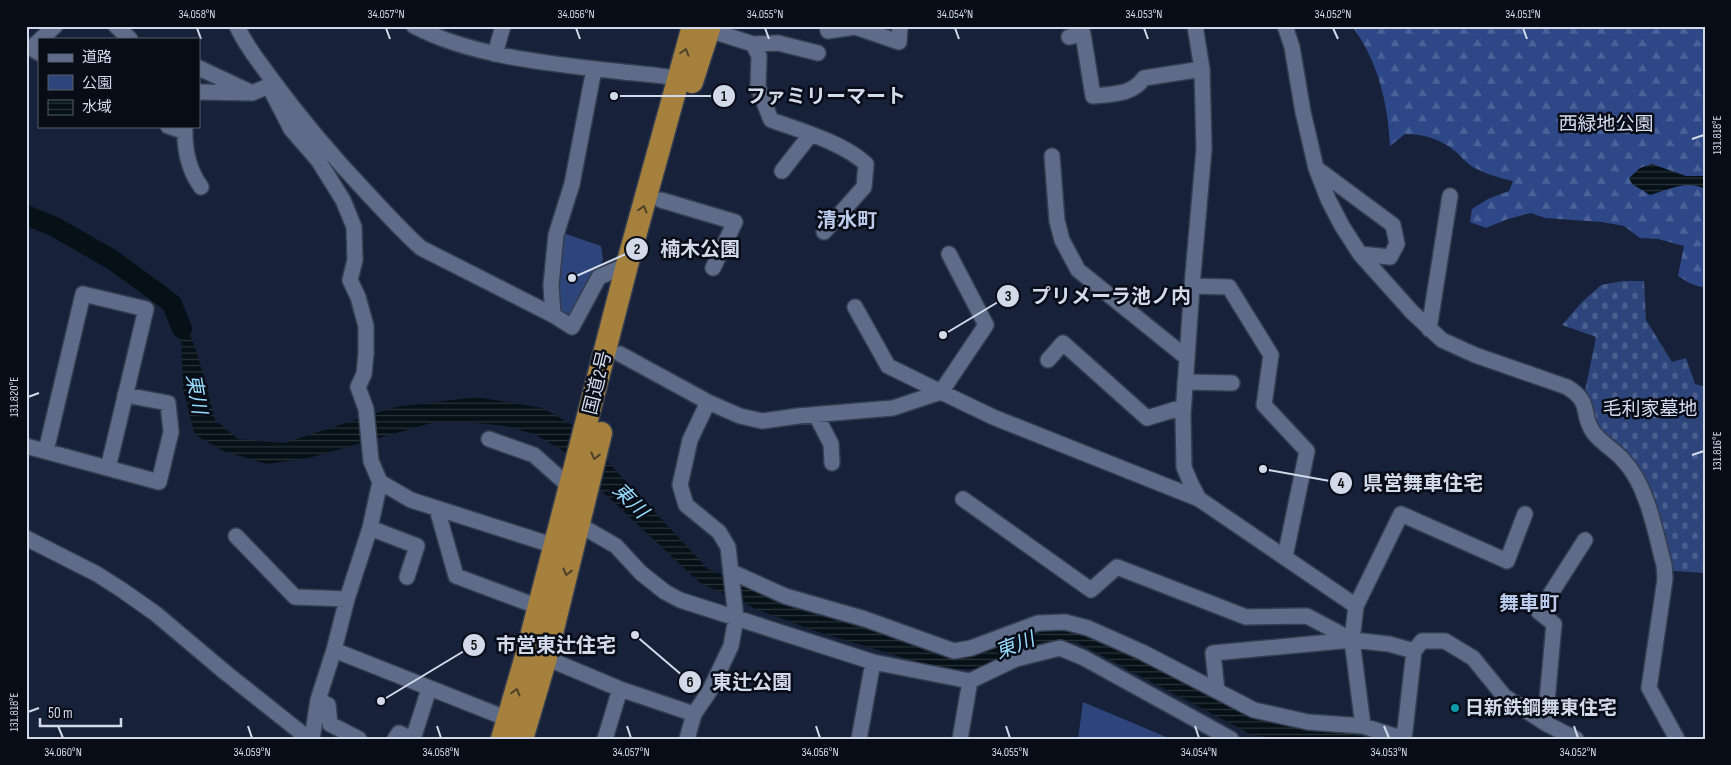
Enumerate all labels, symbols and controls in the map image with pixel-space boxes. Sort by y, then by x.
text: 34.058°N [179,7,215,22]
text: 34.057°N [367,7,405,22]
text: 34.056°N [557,7,595,22]
text: 34.055°N [747,7,783,22]
text: 34.054°N [937,7,973,22]
text: 34.053°N [1126,7,1162,22]
text: 34.052°N [1315,7,1351,22]
text: 34.051°N [1505,7,1541,22]
legend [38,38,200,128]
text: 道路 [82,48,112,67]
one-way arrow [680,49,690,57]
text: 公園 [82,74,112,93]
callout: ファミリーマート [711,78,916,113]
text: ファミリーマート [746,85,906,109]
text: 1 [721,87,727,106]
text: 水域 [82,98,112,117]
park label: 西緑地公園 [1558,113,1654,136]
text: 131.818°E [1710,115,1725,155]
one-way arrow [637,205,647,213]
district label: 清水町 [817,209,877,233]
callout: 楠木公園 [625,232,750,267]
text: 楠木公園 [660,238,740,262]
text: 2 [634,240,640,259]
callout: プリメーラ池ノ内 [996,278,1201,313]
text: プリメーラ池ノ内 [1031,285,1191,309]
text: 3 [1005,287,1012,306]
street label: 国道2号 [579,349,617,417]
water label: 東川 [181,372,212,418]
text: 131.820°E [7,377,22,417]
park label: 毛利家墓地 [1602,398,1698,421]
text: 131.816°E [1710,431,1725,471]
one-way arrow [590,452,601,461]
callout: 県営舞車住宅 [1328,465,1493,500]
text: 県営舞車住宅 [1363,472,1483,496]
text: 4 [1338,474,1345,493]
water label: 東川 [607,478,654,525]
one-way arrow [562,567,573,576]
district label: 舞車町 [1499,592,1559,616]
water label: 東川 [992,627,1040,664]
callout: 市営東辻住宅 [461,628,626,663]
text: 市営東辻住宅 [496,634,616,658]
text: 5 [471,636,478,655]
callout: 東辻公園 [677,664,802,699]
text: 東辻公園 [712,671,792,695]
text: 6 [686,673,694,692]
one-way arrow [510,688,521,697]
text: 131.818°E [7,692,22,732]
scale bar [40,695,121,727]
place label: 日新鉄鋼舞東住宅 [1465,697,1617,720]
marker: 日新鉄鋼舞東住宅 [1449,702,1461,714]
text: 50 m [48,704,73,723]
text: 34.060°N [44,745,82,760]
text: 34.059°N [233,745,271,760]
text: 34.058°N [423,745,459,760]
text: 34.057°N [612,745,650,760]
text: 34.056°N [801,745,839,760]
text: 34.055°N [992,745,1028,760]
text: 34.054°N [1181,745,1217,760]
text: 34.053°N [1371,745,1407,760]
text: 34.052°N [1560,745,1596,760]

